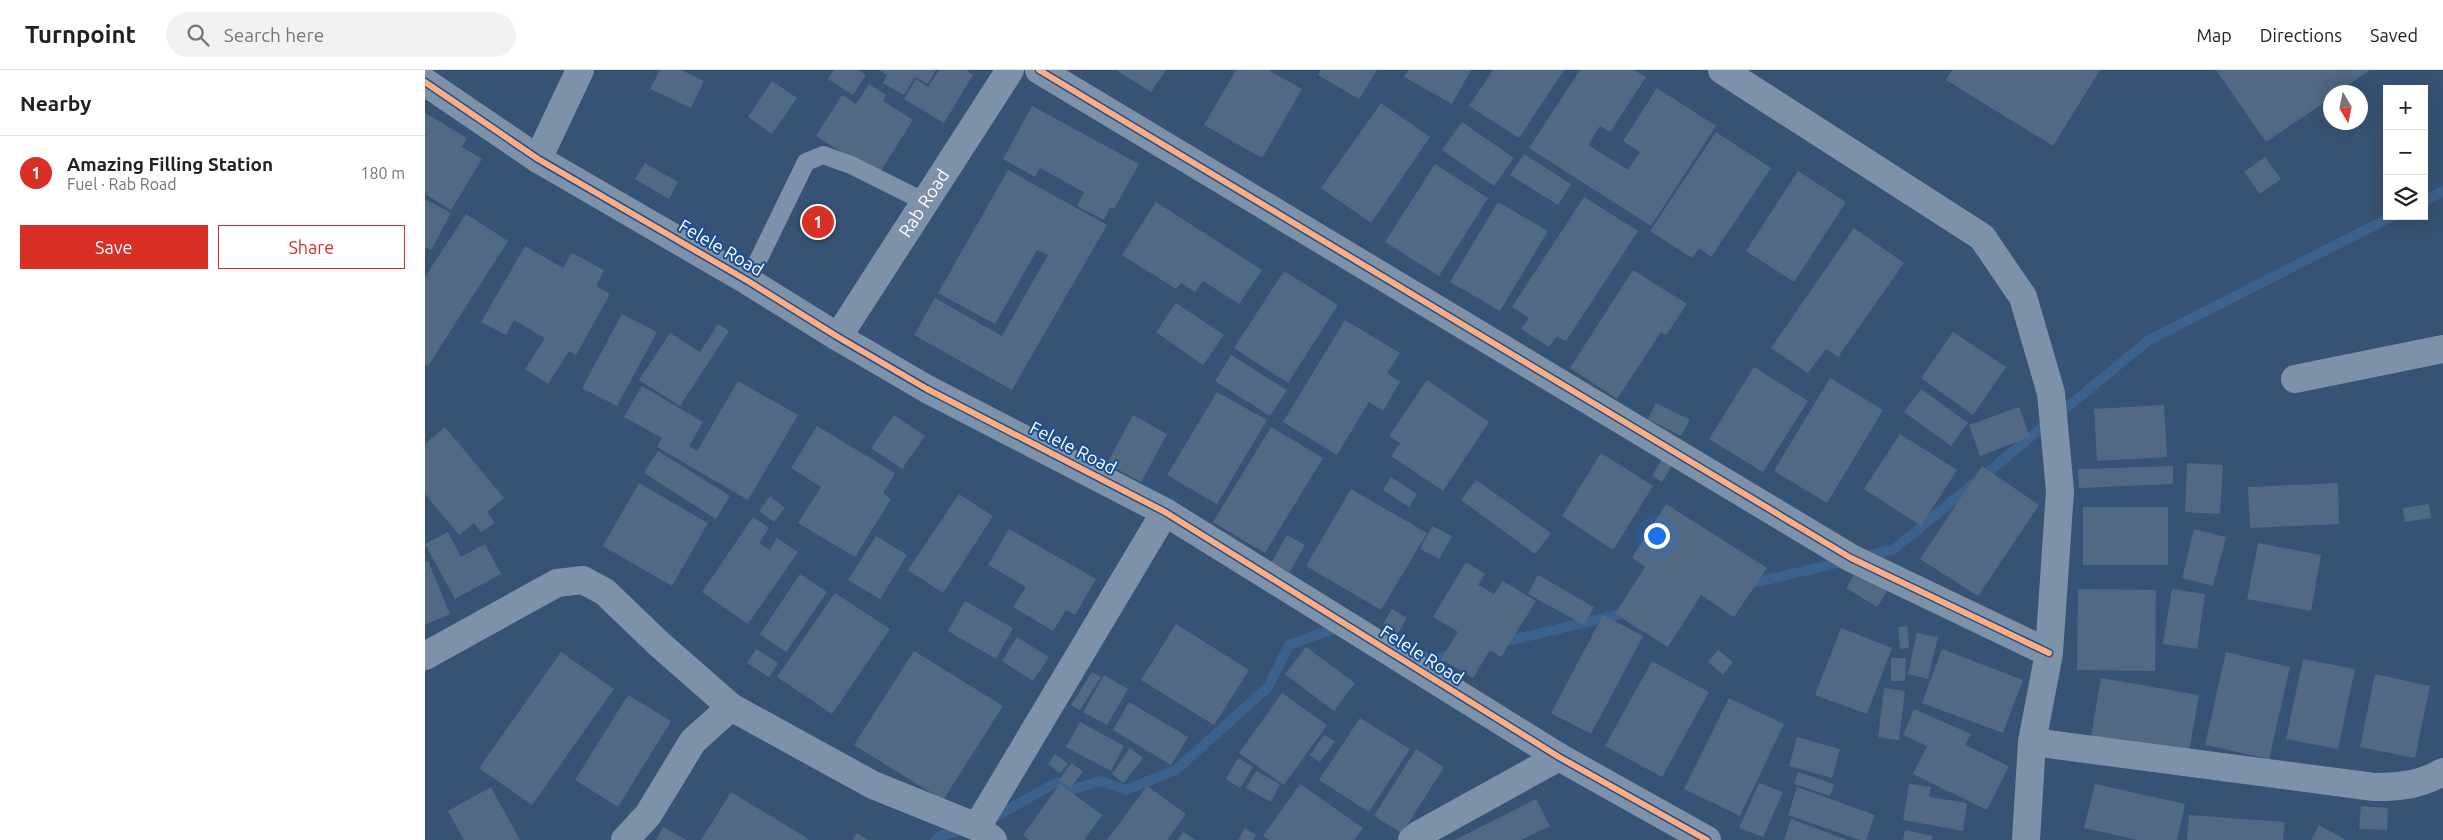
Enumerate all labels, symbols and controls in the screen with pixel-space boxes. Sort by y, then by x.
search box [166,12,516,57]
text: Turnpoint [25,21,136,48]
icon: search [184,21,212,49]
text: Search here [224,24,324,46]
text: Map [2196,25,2232,45]
text: Directions [2260,25,2342,45]
text: Saved [2370,25,2418,45]
north arrow [2323,85,2368,130]
map controls [2383,85,2428,220]
button: + [2383,85,2428,130]
text: Nearby [20,91,91,115]
button: − [2383,130,2428,175]
text: Amazing Filling Station [67,153,273,175]
text: 1 [31,164,41,182]
text: 180 m [360,164,405,182]
street label: Rab Road [894,165,952,240]
text: Fuel · Rab Road [67,175,177,193]
button: layers [2383,175,2428,220]
pin: 1 [802,203,834,241]
street label: Felele Road [676,215,767,279]
button: Save [20,225,208,269]
button: Share [218,225,405,269]
street label: Felele Road [1027,417,1120,477]
your location [1644,523,1670,549]
street label: Felele Road [1377,621,1468,688]

